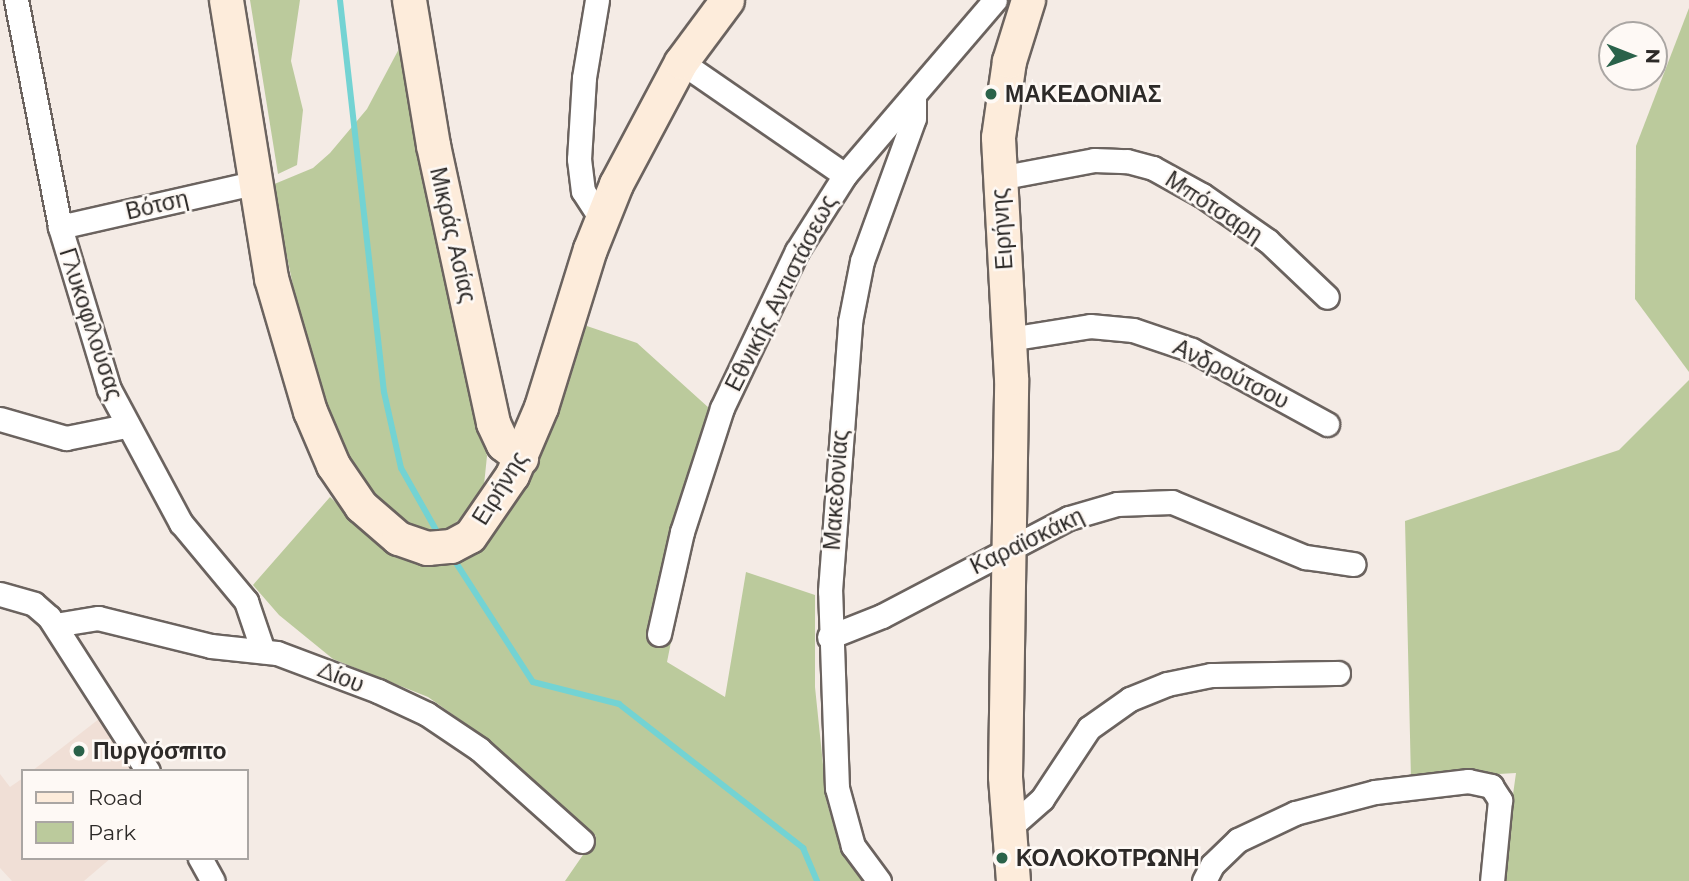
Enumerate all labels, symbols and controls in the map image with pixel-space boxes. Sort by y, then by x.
north arrow [1598,21,1668,91]
text: N [1641,48,1664,64]
place label: ΜΑΚΕΔΟΝΙΑΣ [1005,80,1162,108]
marker: ΜΑΚΕΔΟΝΙΑΣ [983,86,999,102]
street label: Μικράς Ασίας [424,165,482,305]
street label: Μπότσαρη [1160,165,1268,249]
street label: Βότση [123,184,191,226]
street label: Ειρήνης [985,187,1019,271]
street label: Εθνικής Αντιστάσεως [720,190,842,396]
street label: Γλυκοφιλούσας [53,245,129,403]
street label: Ανδρούτσου [1169,333,1293,415]
street label: Μακεδονίας [818,429,854,551]
street label: Ειρήνης [467,446,533,530]
street label: Καραϊσκάκη [966,502,1088,580]
street label: Δίου [314,655,368,699]
place label: Πυργόσπιτο [93,737,227,765]
marker: Πυργόσπιτο [71,743,87,759]
legend [21,769,248,860]
text: Road [88,785,143,810]
text: Park [88,820,136,845]
place label: ΚΟΛΟΚΟΤΡΩΝΗ [1016,844,1200,872]
marker: ΚΟΛΟΚΟΤΡΩΝΗ [994,850,1010,866]

